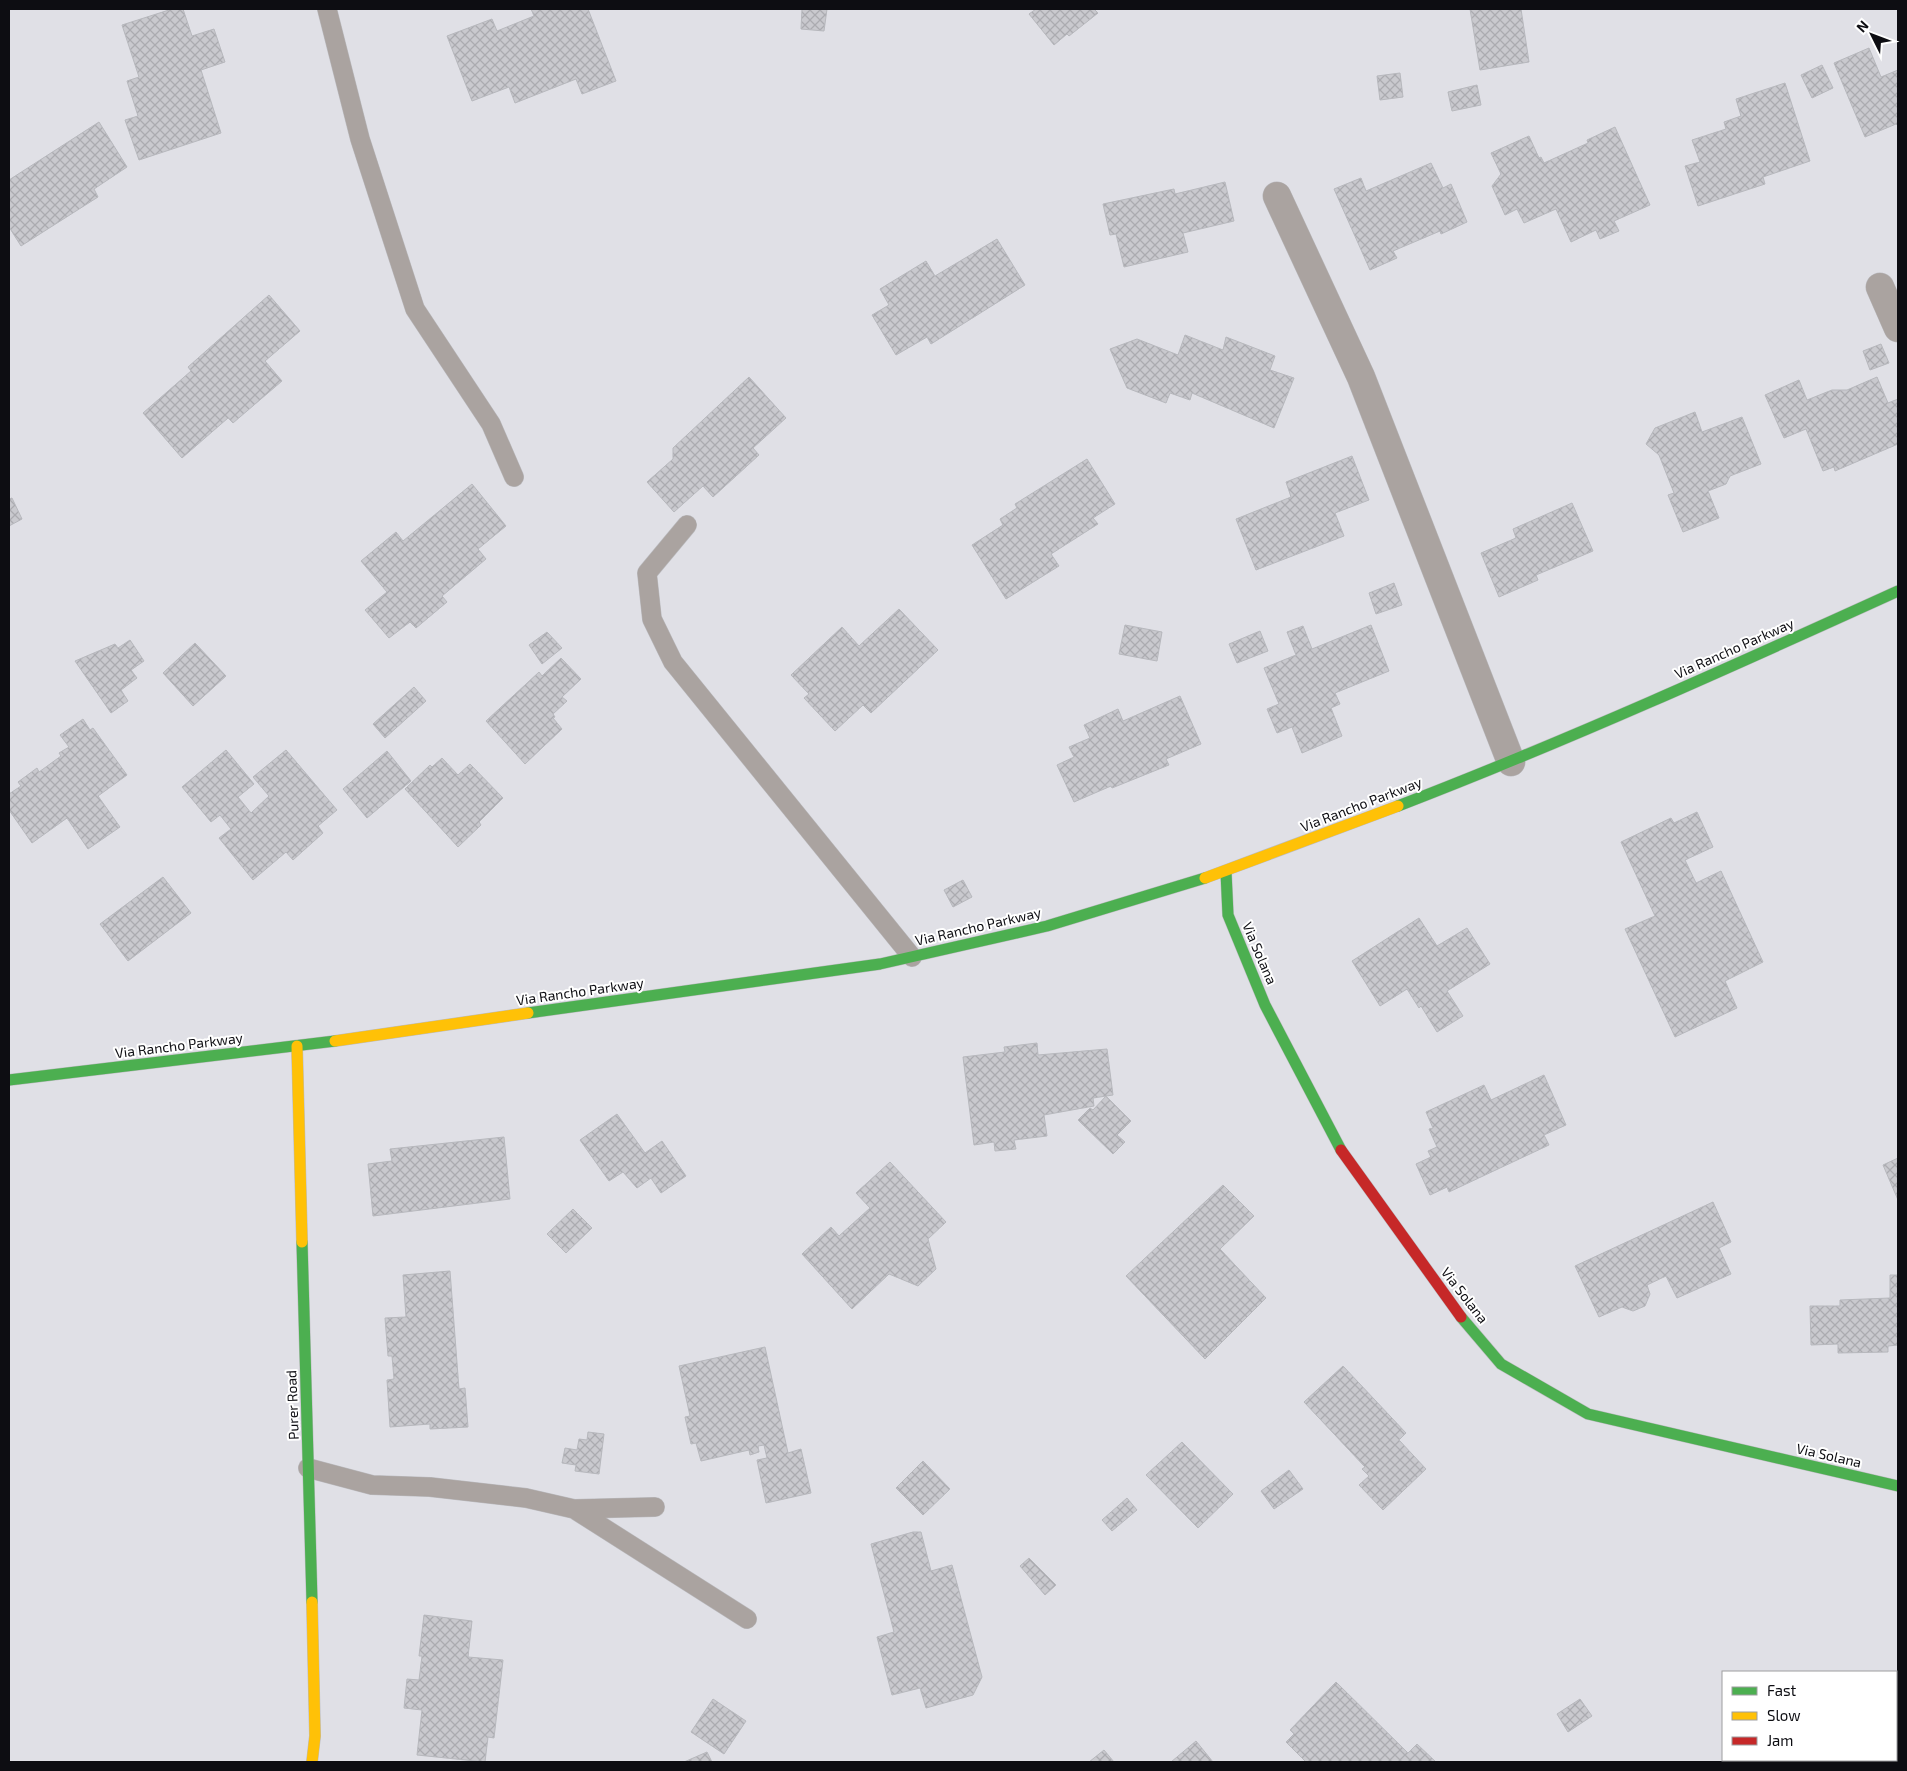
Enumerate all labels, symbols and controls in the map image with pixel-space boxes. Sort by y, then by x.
north arrow [1847,10,1897,60]
text: N [1852,17,1872,35]
street label: Via Rancho Parkway [1672,614,1797,682]
street label: Via Rancho Parkway [1298,773,1425,835]
street label: Via Rancho Parkway [913,903,1043,949]
street label: Via Solana [1239,919,1281,987]
street label: Via Rancho Parkway [515,974,645,1008]
street label: Via Rancho Parkway [114,1029,244,1061]
street label: Via Solana [1438,1264,1492,1326]
street label: Purer Road [282,1370,302,1440]
street label: Via Solana [1795,1439,1863,1471]
legend [1722,1671,1897,1761]
text: Fast [1767,1681,1797,1699]
text: Slow [1767,1706,1801,1724]
text: Jam [1767,1731,1793,1749]

